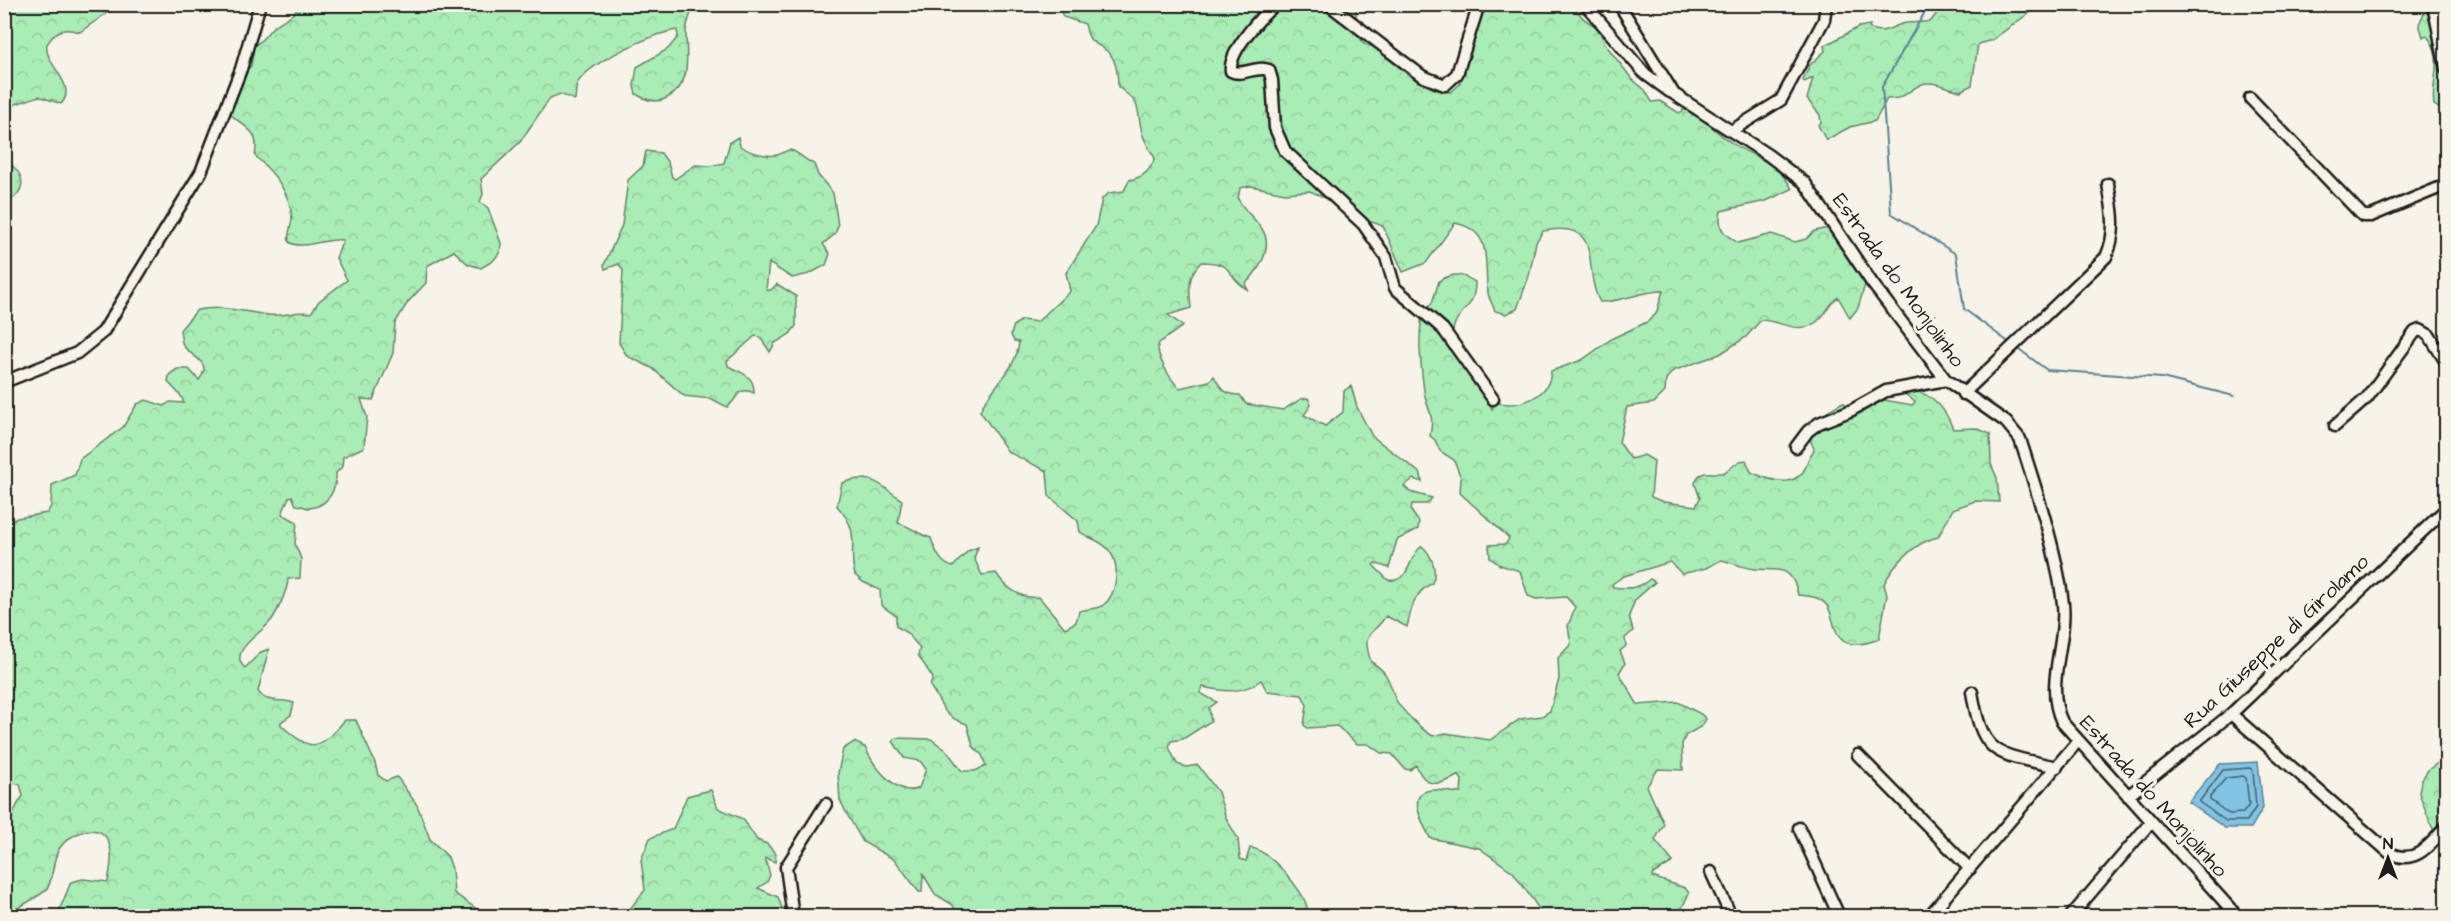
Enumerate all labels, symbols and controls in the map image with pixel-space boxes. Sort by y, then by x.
street label: Estrada do Monjolinho [1825,187,1972,374]
street label: Rua Giuseppe di Girolamo [2177,548,2376,736]
street label: Estrada do Monjolinho [2073,709,2234,884]
north arrow [2358,828,2418,888]
text: N [2383,833,2393,855]

